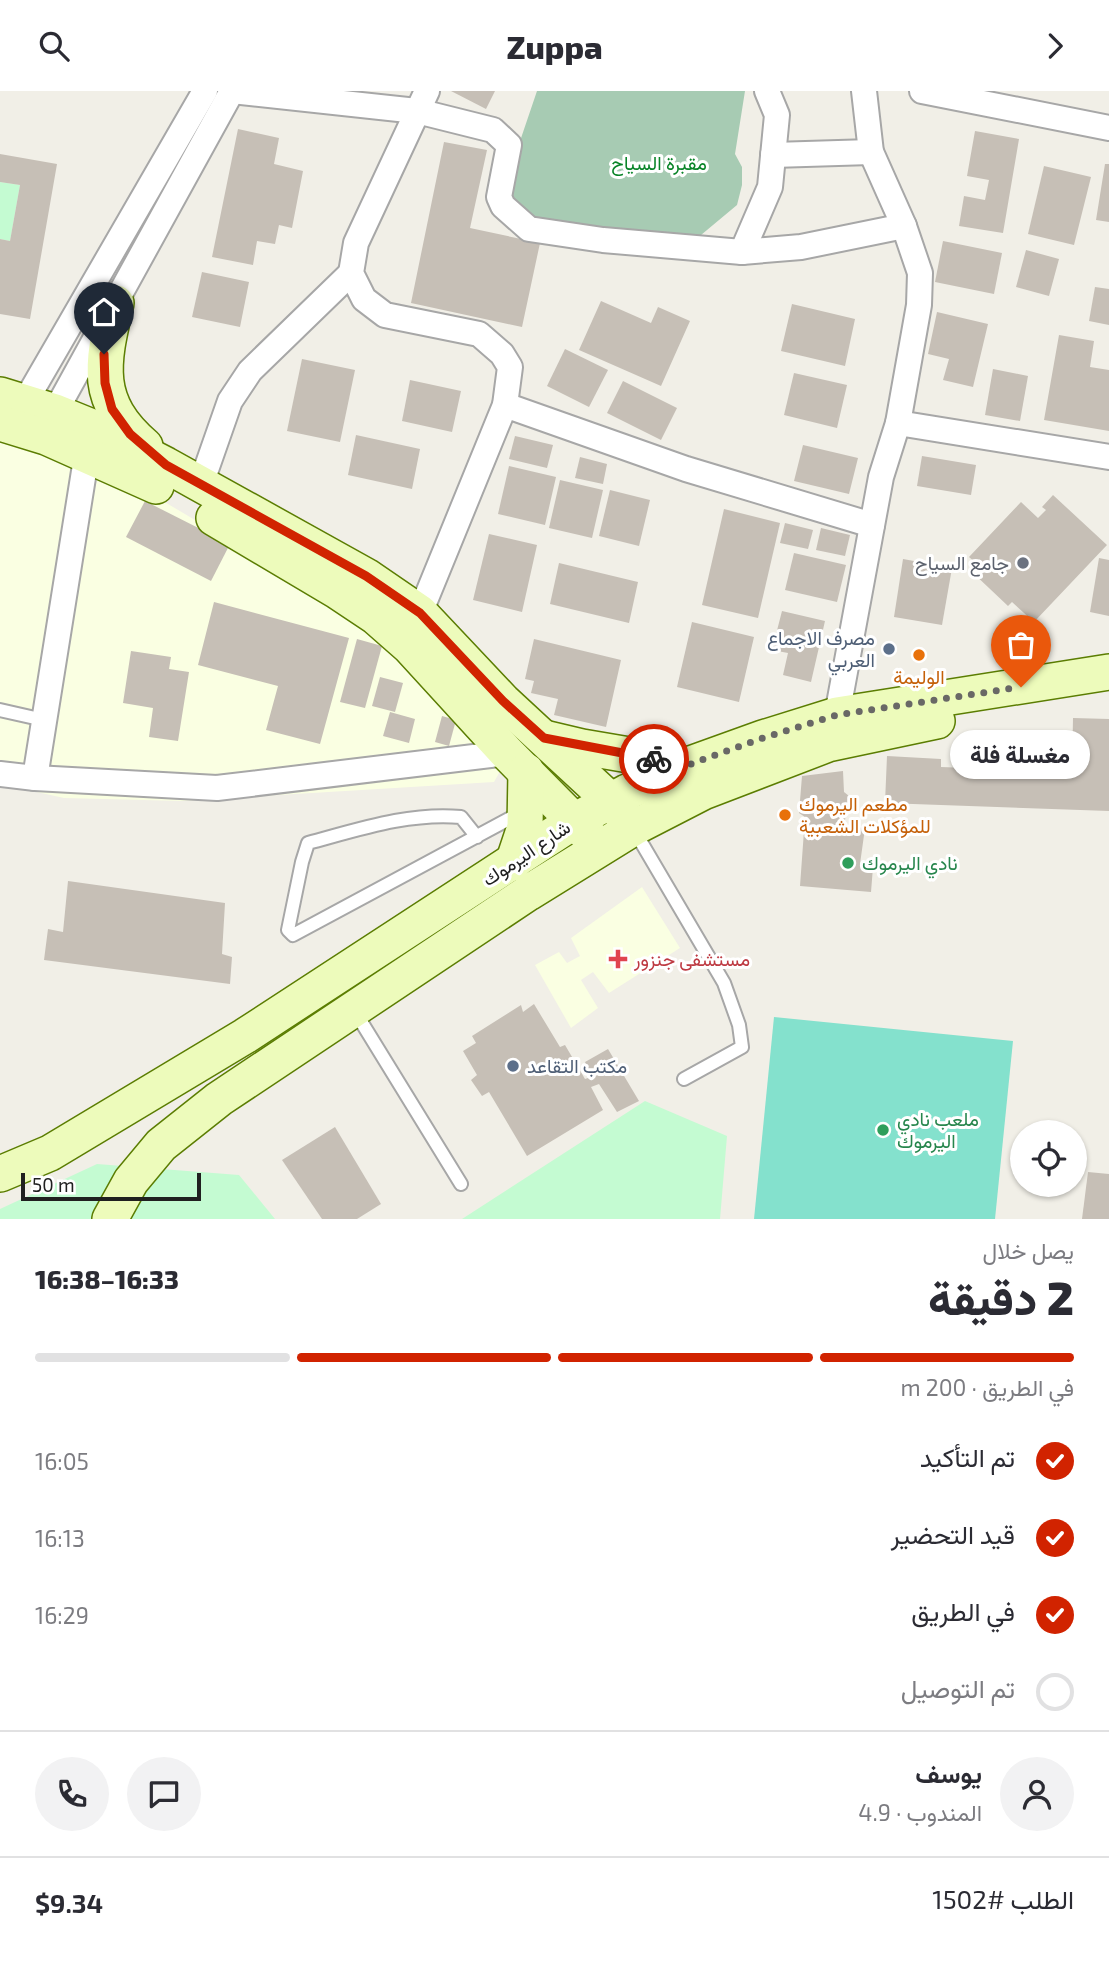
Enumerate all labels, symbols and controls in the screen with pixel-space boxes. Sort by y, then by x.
icon: search [35,27,73,65]
text: Zuppa [506,27,603,65]
icon: forward [1036,27,1074,65]
park label: مقبرة السياح [611,151,707,176]
pin [74,282,134,354]
icon: home [85,293,123,331]
place label: جامع السياح [915,551,1009,577]
marker: جامع السياح [1015,555,1031,571]
pin [991,615,1051,687]
place label: مصرف الاجماع العربي [767,626,875,676]
icon: bag [1002,626,1040,664]
marker: مصرف الاجماع العربي [881,641,897,657]
marker: الوليمة [911,647,927,663]
place label: الوليمة [893,665,945,689]
courier [619,724,689,794]
callout: مغسلة فلة [951,729,1091,778]
icon: bike [635,740,673,778]
text: مغسلة فلة [970,740,1070,768]
place label: مطعم اليرموك للمؤكلات الشعبية [799,792,931,838]
marker: مطعم اليرموك للمؤكلات الشعبية [777,807,793,823]
street label: شارع اليرموك [477,815,575,892]
place label: نادي اليرموك [862,851,958,879]
marker: نادي اليرموك [840,855,856,871]
place label: مستشفى جنزور [633,947,750,971]
marker: مستشفى جنزور [608,949,628,969]
place label: مكتب التقاعد [527,1054,627,1078]
marker: مكتب التقاعد [505,1058,521,1074]
place label: ملعب نادي اليرموك [897,1107,979,1153]
map controls [1010,1120,1087,1197]
button: locate [1010,1120,1087,1197]
marker: ملعب نادي اليرموك [875,1122,891,1138]
scale bar [21,1170,201,1202]
text: 50 m [32,1173,75,1196]
text: يصل خلال [983,1236,1074,1264]
text: 16:33–16:38 [35,1263,179,1294]
text: 2 دقيقة [928,1269,1074,1324]
text: في الطريق · 200 m [901,1373,1074,1401]
text: تم التأكيد [920,1441,1015,1472]
icon: check [1036,1442,1074,1480]
text: 16:05 [35,1447,89,1475]
text: قيد التحضير [891,1518,1015,1549]
icon: check [1036,1519,1074,1557]
text: 16:13 [35,1524,85,1552]
text: في الطريق [911,1595,1015,1626]
icon: check [1036,1596,1074,1634]
text: 16:29 [35,1601,89,1629]
text: تم التوصيل [901,1672,1015,1703]
button: phone [35,1757,109,1831]
button: chat [127,1757,201,1831]
text: يوسف [915,1757,982,1788]
button: person [1000,1757,1074,1831]
text: المندوب · 4.9 [858,1798,982,1826]
text: الطلب #1502 [932,1883,1074,1914]
text: $9.34 [35,1887,103,1918]

